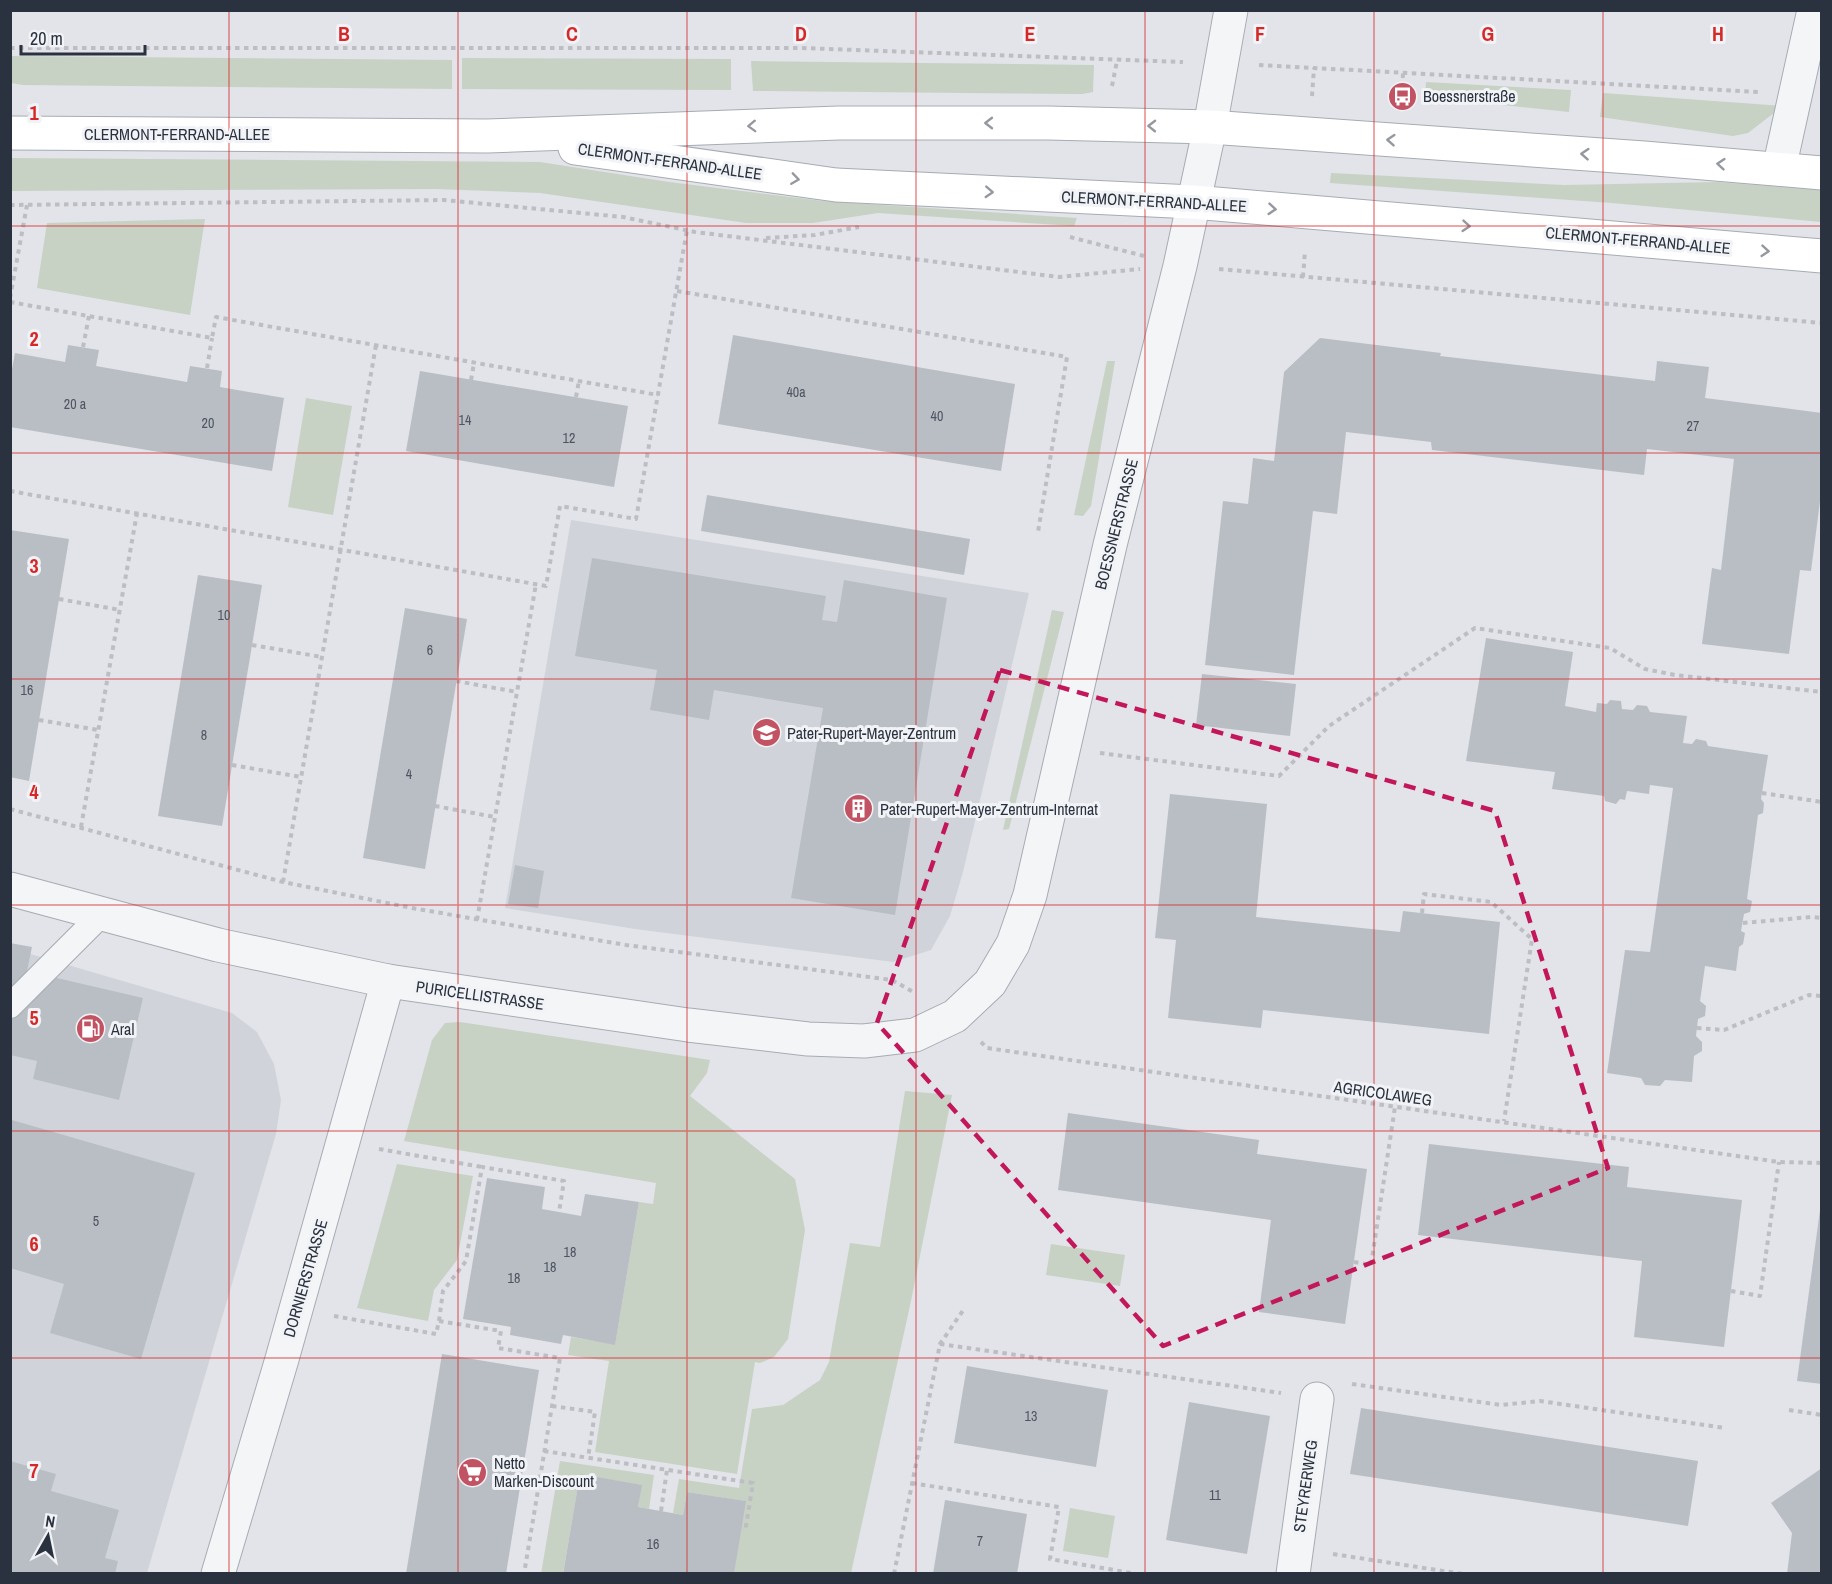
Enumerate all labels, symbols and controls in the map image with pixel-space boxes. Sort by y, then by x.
scale bar [21,18,146,56]
text: B [338,20,350,47]
text: C [566,20,578,47]
text: D [795,20,807,47]
text: E [1025,20,1036,47]
text: F [1255,20,1265,47]
text: G [1482,20,1494,47]
text: H [1712,20,1724,47]
text: 20 m [30,26,63,51]
bus stop icon: Boessnerstraße [1386,80,1418,112]
place label: Boessnerstraße [1423,85,1516,107]
text: 1 [29,99,39,126]
one-way arrow [985,117,994,129]
one-way arrow [748,119,757,132]
one-way arrow [1147,120,1156,132]
street label: CLERMONT-FERRAND-ALLEE [84,123,270,145]
one-way arrow [1386,133,1395,146]
street label: CLERMONT-FERRAND-ALLEE [576,137,764,185]
one-way arrow [1581,147,1590,160]
one-way arrow [1717,158,1726,171]
one-way arrow [790,172,799,184]
street label: CLERMONT-FERRAND-ALLEE [1061,185,1247,217]
one-way arrow [985,186,994,199]
one-way arrow [1267,202,1277,215]
one-way arrow [1462,219,1471,232]
street label: CLERMONT-FERRAND-ALLEE [1544,221,1732,259]
one-way arrow [1761,244,1770,257]
text: 2 [29,325,39,352]
house number: 40a [786,383,806,401]
house number: 20 a [64,395,87,413]
house number: 40 [931,407,943,425]
house number: 14 [459,411,472,429]
house number: 20 [202,414,214,432]
house number: 27 [1687,417,1699,435]
house number: 12 [563,429,575,447]
street label: BOESSNERSTRASSE [1089,456,1143,592]
text: 3 [29,552,39,579]
house number: 10 [218,606,230,624]
house number: 6 [427,641,433,659]
house number: 16 [21,681,33,699]
school or university icon: Pater-Rupert-Mayer-Zentrum [750,717,782,749]
place label: Pater-Rupert-Mayer-Zentrum [787,722,956,744]
house number: 8 [201,726,207,744]
house number: 4 [406,765,413,783]
text: 4 [29,778,39,805]
building icon: Pater-Rupert-Mayer-Zentrum-Internat [843,793,875,825]
place label: Pater-Rupert-Mayer-Zentrum-Internat [880,798,1098,820]
street label: PURICELLISTRASSE [415,975,545,1015]
text: 5 [29,1004,39,1031]
fuel station icon: Aral [74,1013,106,1045]
place label: Aral [110,1018,134,1040]
street label: AGRICOLAWEG [1332,1075,1433,1111]
house number: 5 [93,1212,99,1230]
street label: DORNIERSTRASSE [278,1216,332,1340]
text: 6 [29,1230,39,1257]
house number: 18 [564,1243,576,1261]
house number: 18 [544,1258,556,1276]
house number: 18 [508,1269,520,1287]
house number: 13 [1025,1407,1037,1425]
street label: STEYRERWEG [1288,1438,1322,1534]
place label: Netto Marken-Discount [494,1452,594,1492]
supermarket icon: Netto Marken-Discount [457,1456,489,1488]
text: 7 [29,1457,39,1484]
house number: 11 [1209,1486,1222,1504]
north arrow [18,1506,78,1566]
text: N [44,1510,57,1533]
house number: 7 [977,1532,983,1550]
house number: 16 [647,1535,659,1553]

